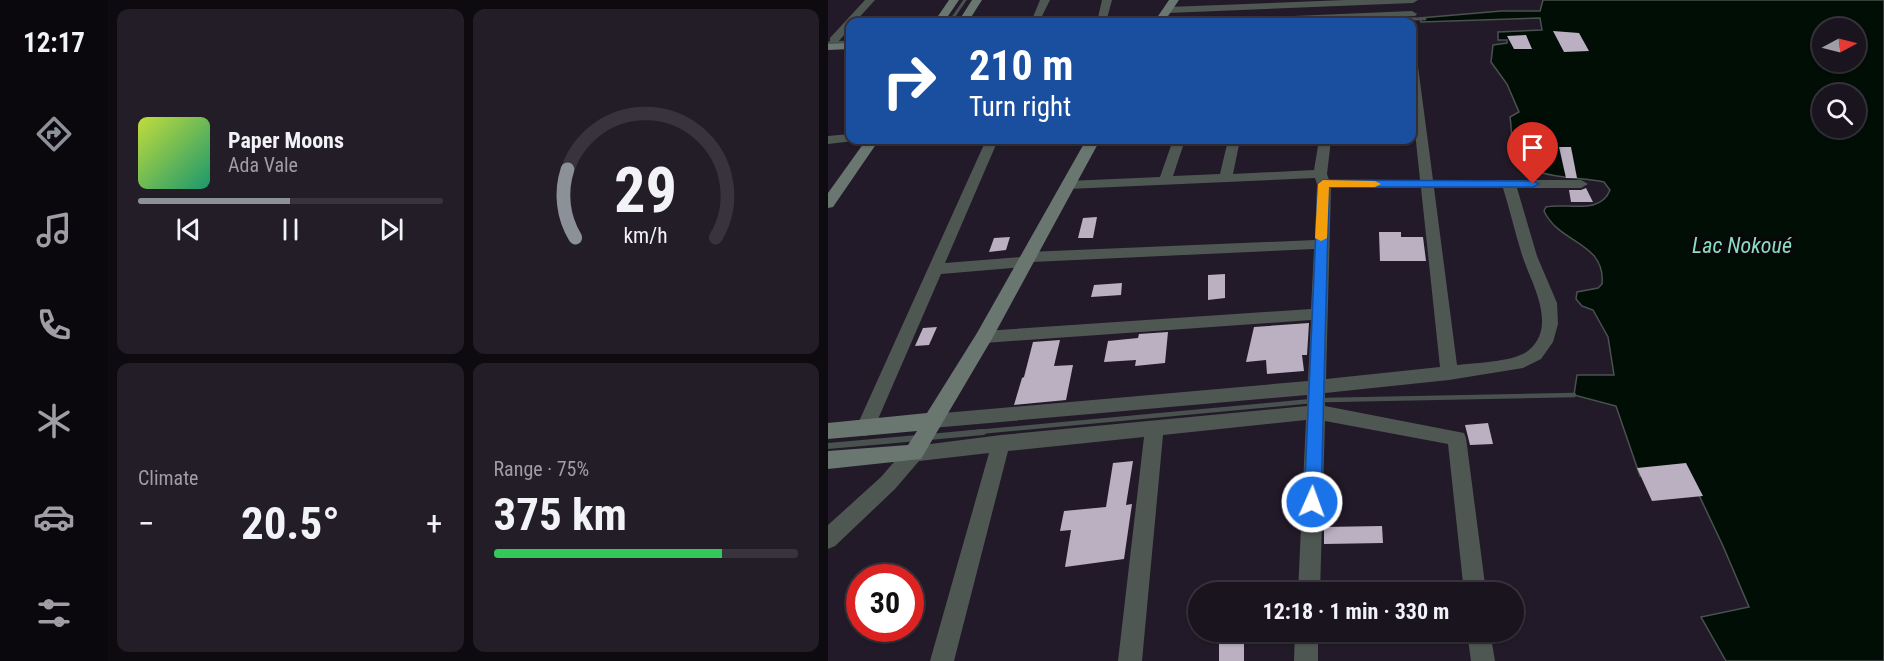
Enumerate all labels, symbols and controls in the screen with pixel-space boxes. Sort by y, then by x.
north arrow [1812,18,1866,72]
map controls [1812,18,1866,138]
text: 12:17 [23,27,85,59]
text: 210 m [969,41,1074,90]
icon: right [870,42,948,120]
button: search [1812,84,1866,138]
text: Turn right [969,91,1071,123]
icon: directions [33,113,75,155]
pin [1507,122,1558,184]
text: Paper Moons [228,128,344,153]
icon: arrive [1516,131,1549,164]
text: Ada Vale [228,153,298,177]
text: 29 [614,155,677,228]
icon: music [33,209,75,251]
icon: previous [172,213,205,246]
icon: pause [274,213,307,246]
icon: next [375,213,408,246]
text: km/h [624,224,668,249]
water label: Lac Nokoué [1692,233,1793,258]
icon: phone [33,304,75,346]
icon: climate [33,400,75,442]
text: Range · 75% [494,457,589,481]
text: Climate [138,466,198,490]
position arrow [1280,470,1344,534]
text: 375 km [494,488,627,541]
icon: car [33,496,75,538]
text: 20.5° [241,497,340,550]
text: − [138,504,155,543]
text: + [426,504,442,543]
speed limit sign: 30 [846,564,924,642]
icon: filters [33,592,75,634]
text: 12:18 · 1 min · 330 m [1263,599,1449,624]

